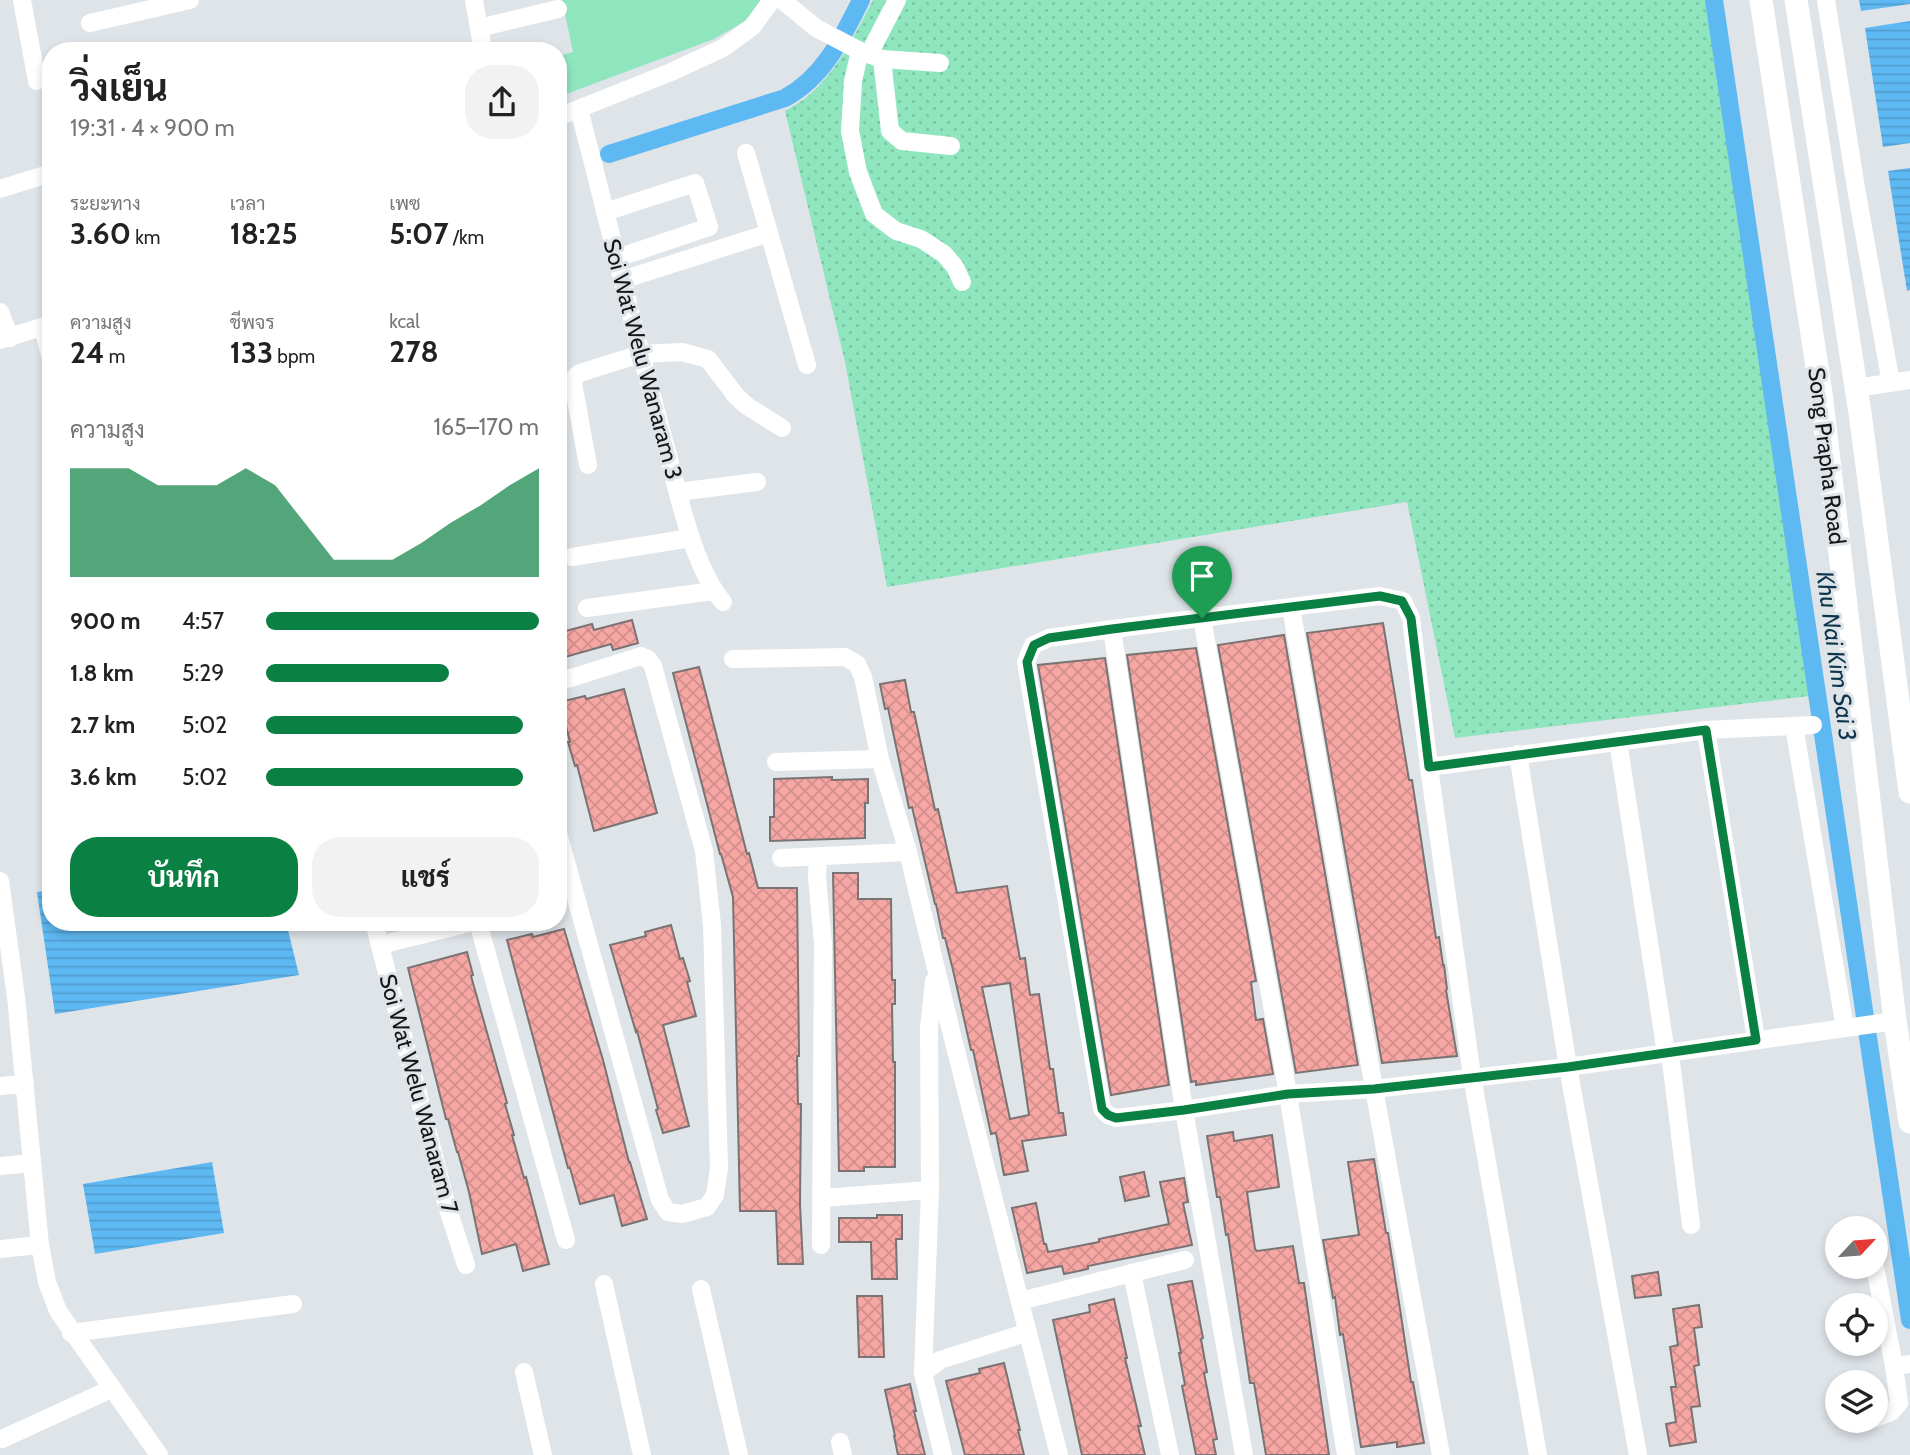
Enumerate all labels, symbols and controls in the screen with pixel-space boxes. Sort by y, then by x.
text: วิ่งเย็น [70,64,168,111]
button: share [465,65,539,139]
text: 19:31 · 4 × 900 m [70,114,235,142]
text: ระยะทาง [70,192,141,215]
text: เวลา [230,192,266,215]
text: เพซ [389,192,421,215]
text: 3.60 [70,215,131,252]
text: 18:25 [230,215,298,252]
text: 5:07 [389,215,449,252]
text: km [131,226,160,249]
text: /km [449,226,484,249]
street label: Soi Wat Welu Wanaram 3 [597,236,689,482]
text: kcal [389,310,420,333]
text: ความสูง [70,311,132,334]
text: ชีพจร [230,311,275,334]
text: 278 [389,333,439,370]
text: 24 [70,334,105,371]
text: 133 [230,334,273,371]
text: m [105,345,125,368]
text: bpm [273,345,315,368]
street label: Song Prapha Road [1802,366,1852,546]
text: 165–170 m [434,413,539,441]
text: ความสูง [70,416,145,444]
pin [1172,546,1232,618]
icon: arrive [1183,557,1221,595]
water label: Khu Nai Kim Sai 3 [1810,569,1863,743]
text: 900 m [70,607,141,635]
text: 4:57 [182,607,224,635]
text: 1.8 km [70,659,134,687]
text: 5:29 [182,659,224,687]
text: 2.7 km [70,711,135,739]
text: 5:02 [182,711,227,739]
text: 3.6 km [70,763,137,791]
text: 5:02 [182,763,227,791]
button: บันทึก [70,837,298,917]
button: แชร์ [312,837,539,917]
street label: Soi Wat Welu Wanaram 7 [374,971,465,1217]
north arrow [1825,1216,1888,1279]
map controls [1825,1216,1888,1433]
button: locate [1825,1293,1888,1356]
button: layers [1825,1370,1888,1433]

